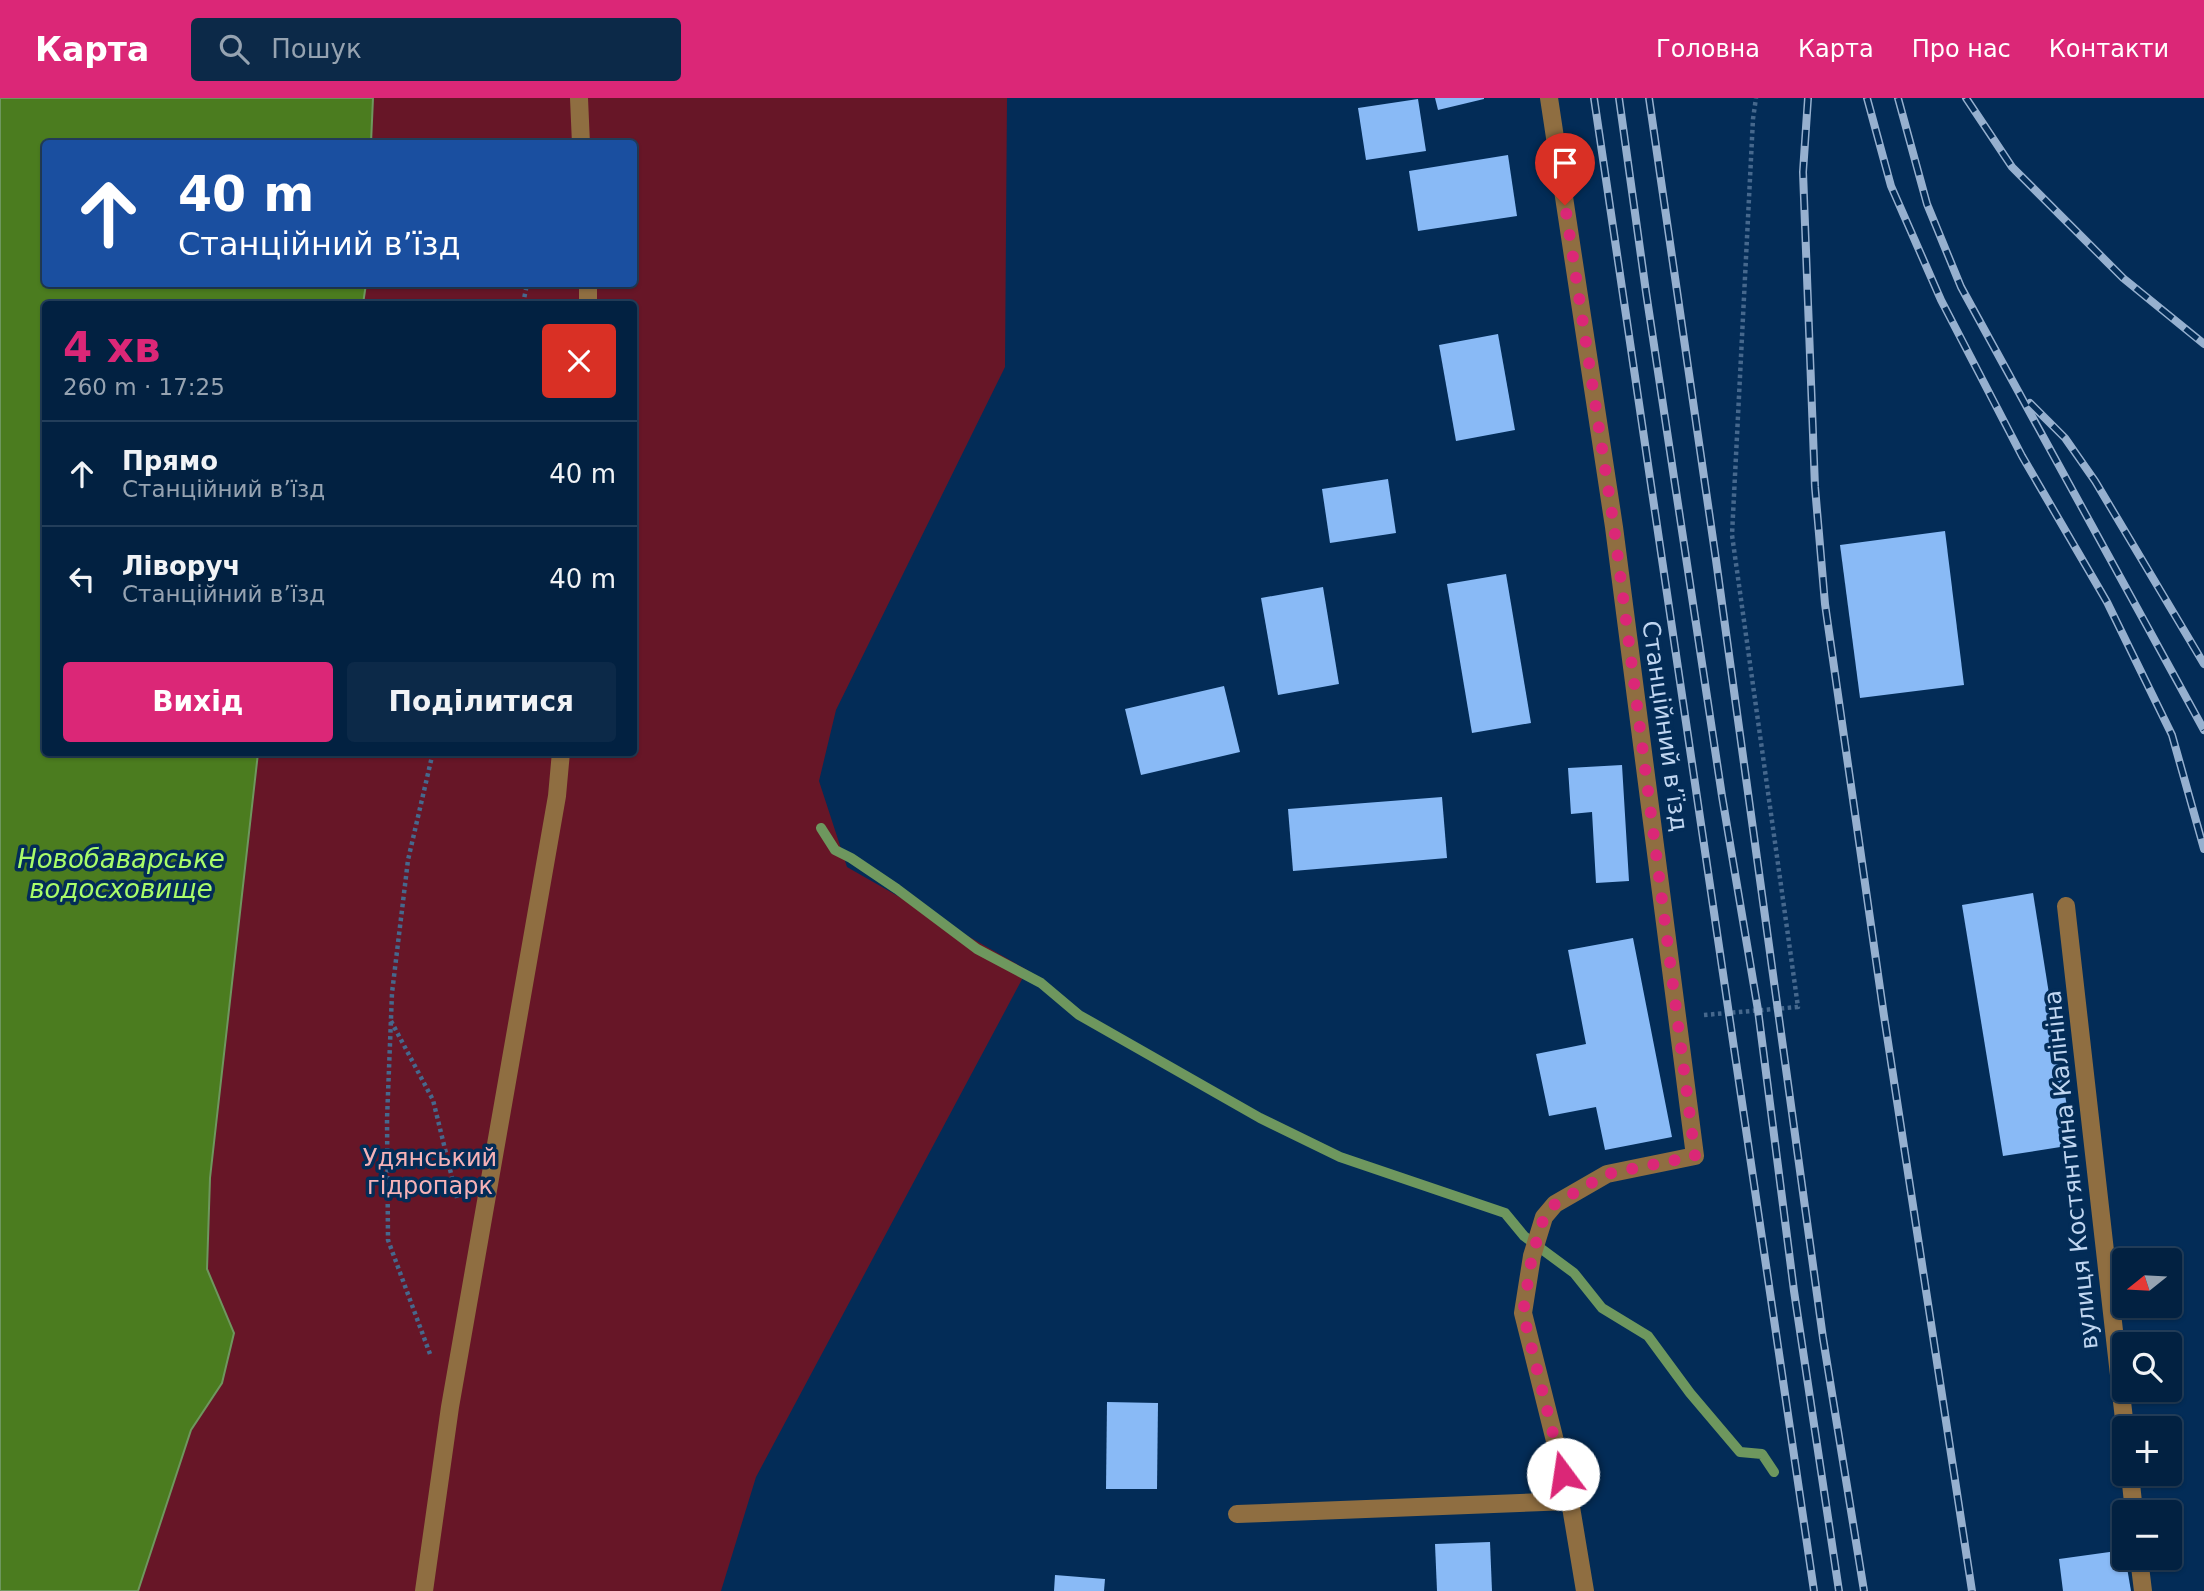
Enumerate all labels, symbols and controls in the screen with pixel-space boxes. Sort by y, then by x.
search box [191,18,681,81]
text: Карта [35,30,149,69]
icon: search [215,30,253,68]
text: Пошук [271,34,362,64]
text: Головна [1656,35,1760,63]
text: Карта [1798,35,1874,63]
text: Про нас [1912,35,2011,63]
text: Контакти [2049,35,2169,63]
pin [1535,133,1595,205]
icon: arrive [1546,144,1584,182]
text: 40 m [178,166,314,223]
icon: ahead [63,168,154,259]
text: Станційний в’їзд [178,225,461,263]
text: 4 хв [63,323,161,372]
button: close [542,324,616,398]
text: 260 m · 17:25 [63,374,225,400]
text: Прямо [122,446,218,476]
icon: ahead [63,455,101,493]
text: 40 m [549,459,616,489]
text: Станційний в’їзд [122,476,325,502]
text: Ліворуч [122,551,240,581]
icon: left [63,560,101,598]
text: 40 m [549,564,616,594]
text: Станційний в’їзд [122,581,325,607]
street label: Станційний в’їзд [1636,619,1694,833]
button: Вихід [63,662,333,742]
button: Поділитися [347,662,616,742]
water label: Новобаварське водосховище [17,844,225,904]
street label: вулиця Костянтина Калініна [2038,989,2104,1351]
park label: Удянський гідропарк [363,1144,497,1200]
north arrow [2112,1248,2182,1318]
map controls [2112,1248,2182,1570]
button: search [2112,1332,2182,1402]
button: + [2112,1416,2182,1486]
position arrow [1526,1437,1600,1511]
button: − [2112,1500,2182,1570]

